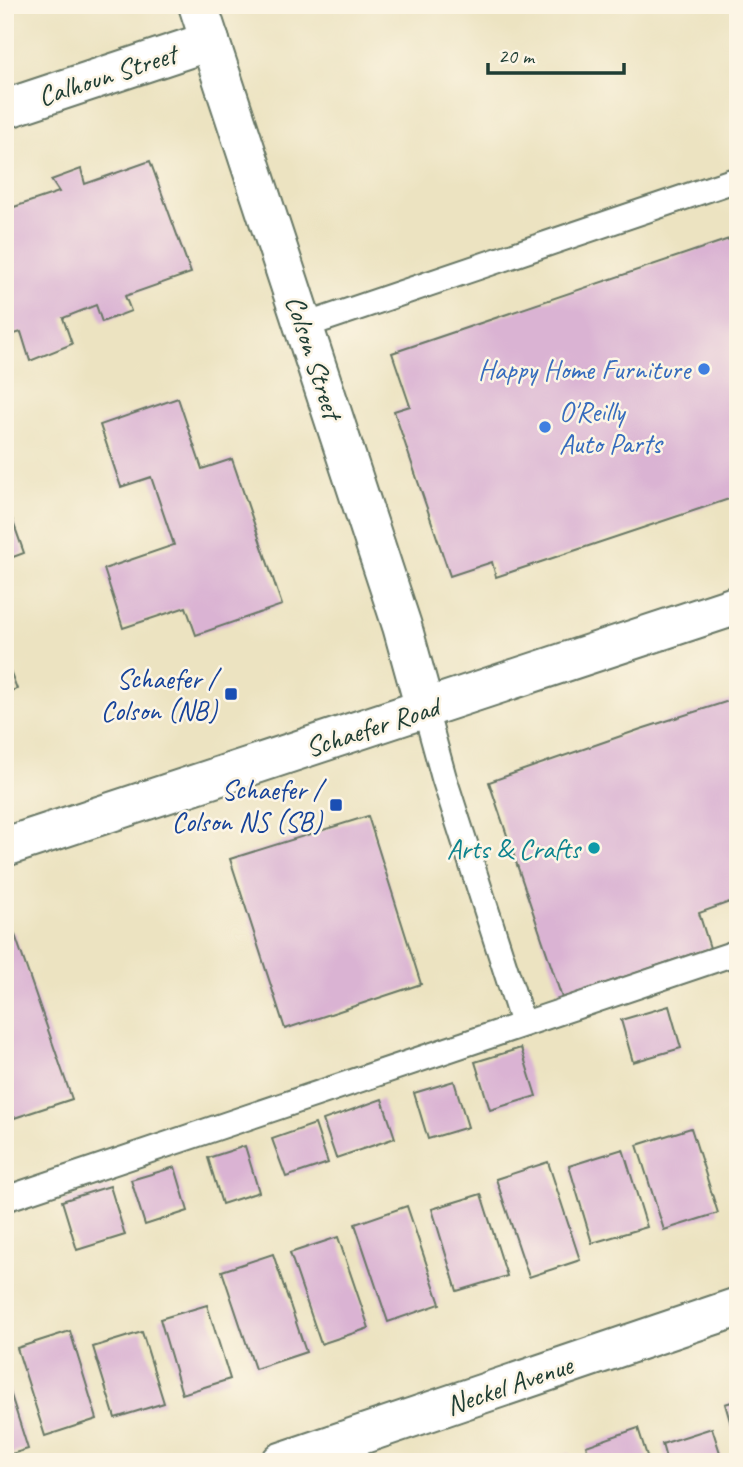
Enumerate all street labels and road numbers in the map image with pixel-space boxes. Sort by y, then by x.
street label: Calhoun Street [33,35,184,114]
street label: Colson Street [278,291,352,427]
street label: Schaefer Road [301,688,447,765]
street label: Neckel Avenue [441,1346,579,1423]

